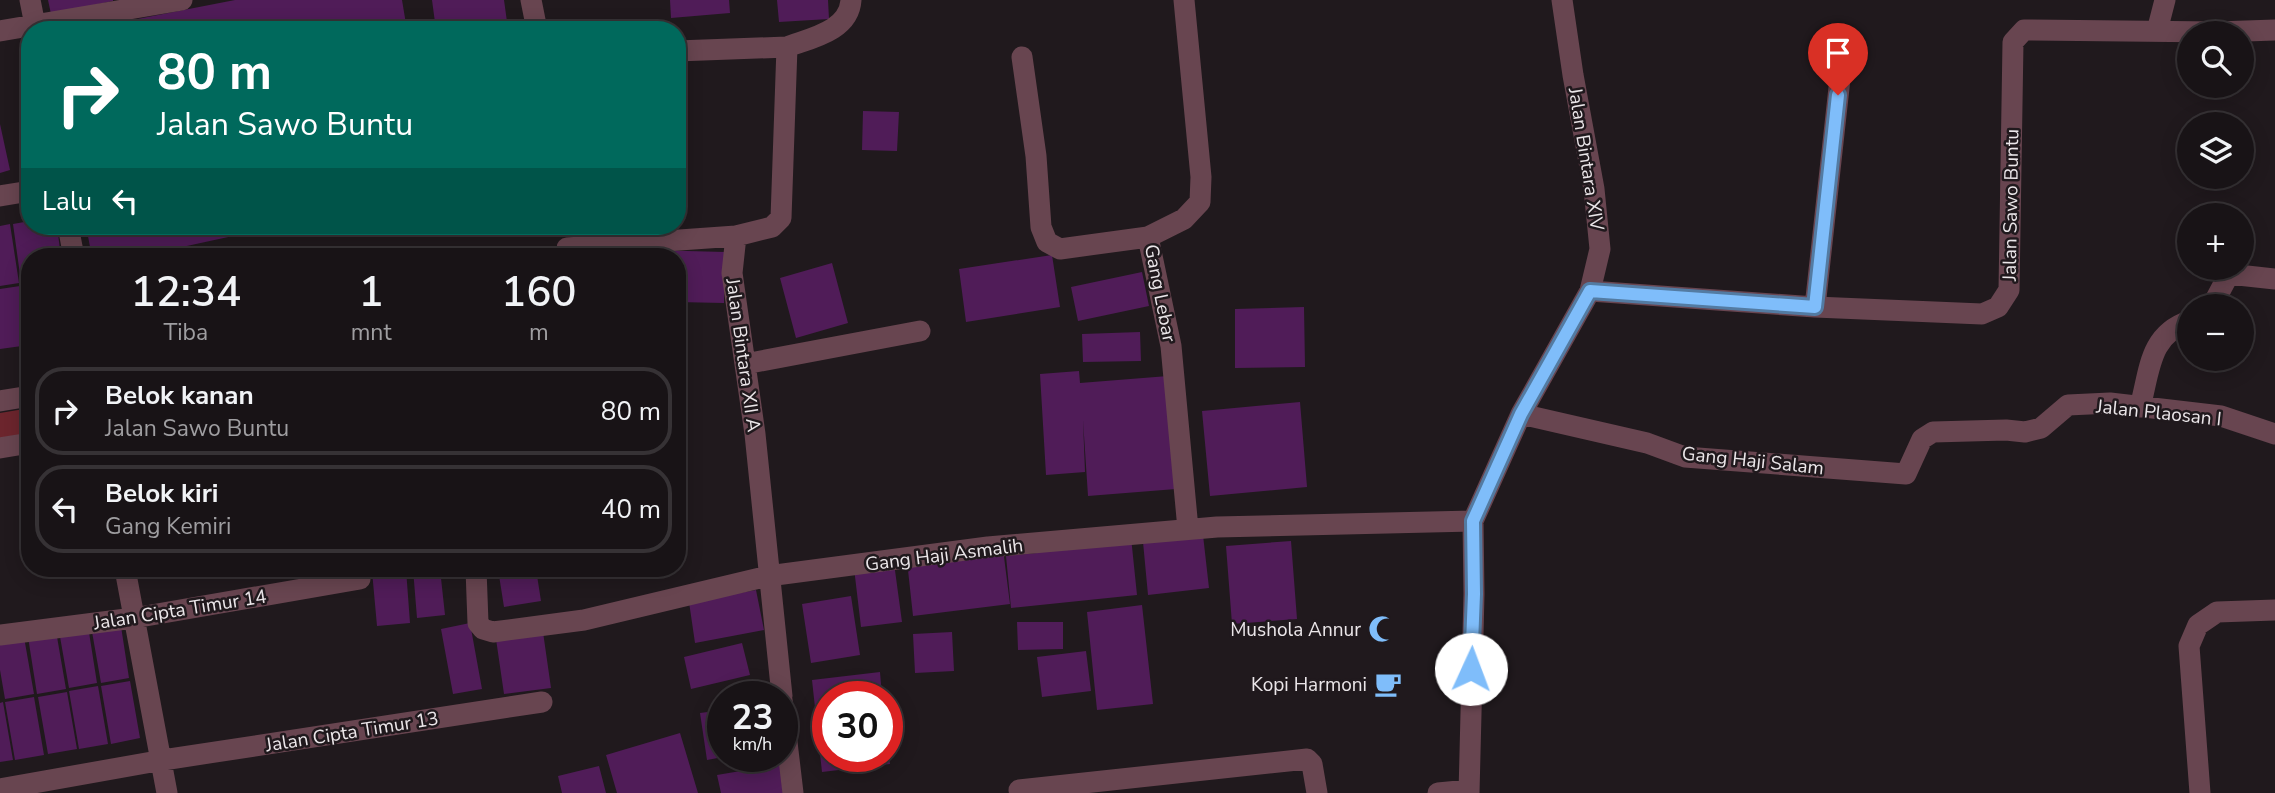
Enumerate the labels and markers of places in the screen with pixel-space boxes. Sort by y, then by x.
pin [1808,23,1868,95]
mosque icon: Mushola Annur [1367,614,1397,644]
place label: Mushola Annur [1230,617,1361,643]
cafe icon: Kopi Harmoni [1373,669,1403,699]
place label: Kopi Harmoni [1251,672,1367,698]

